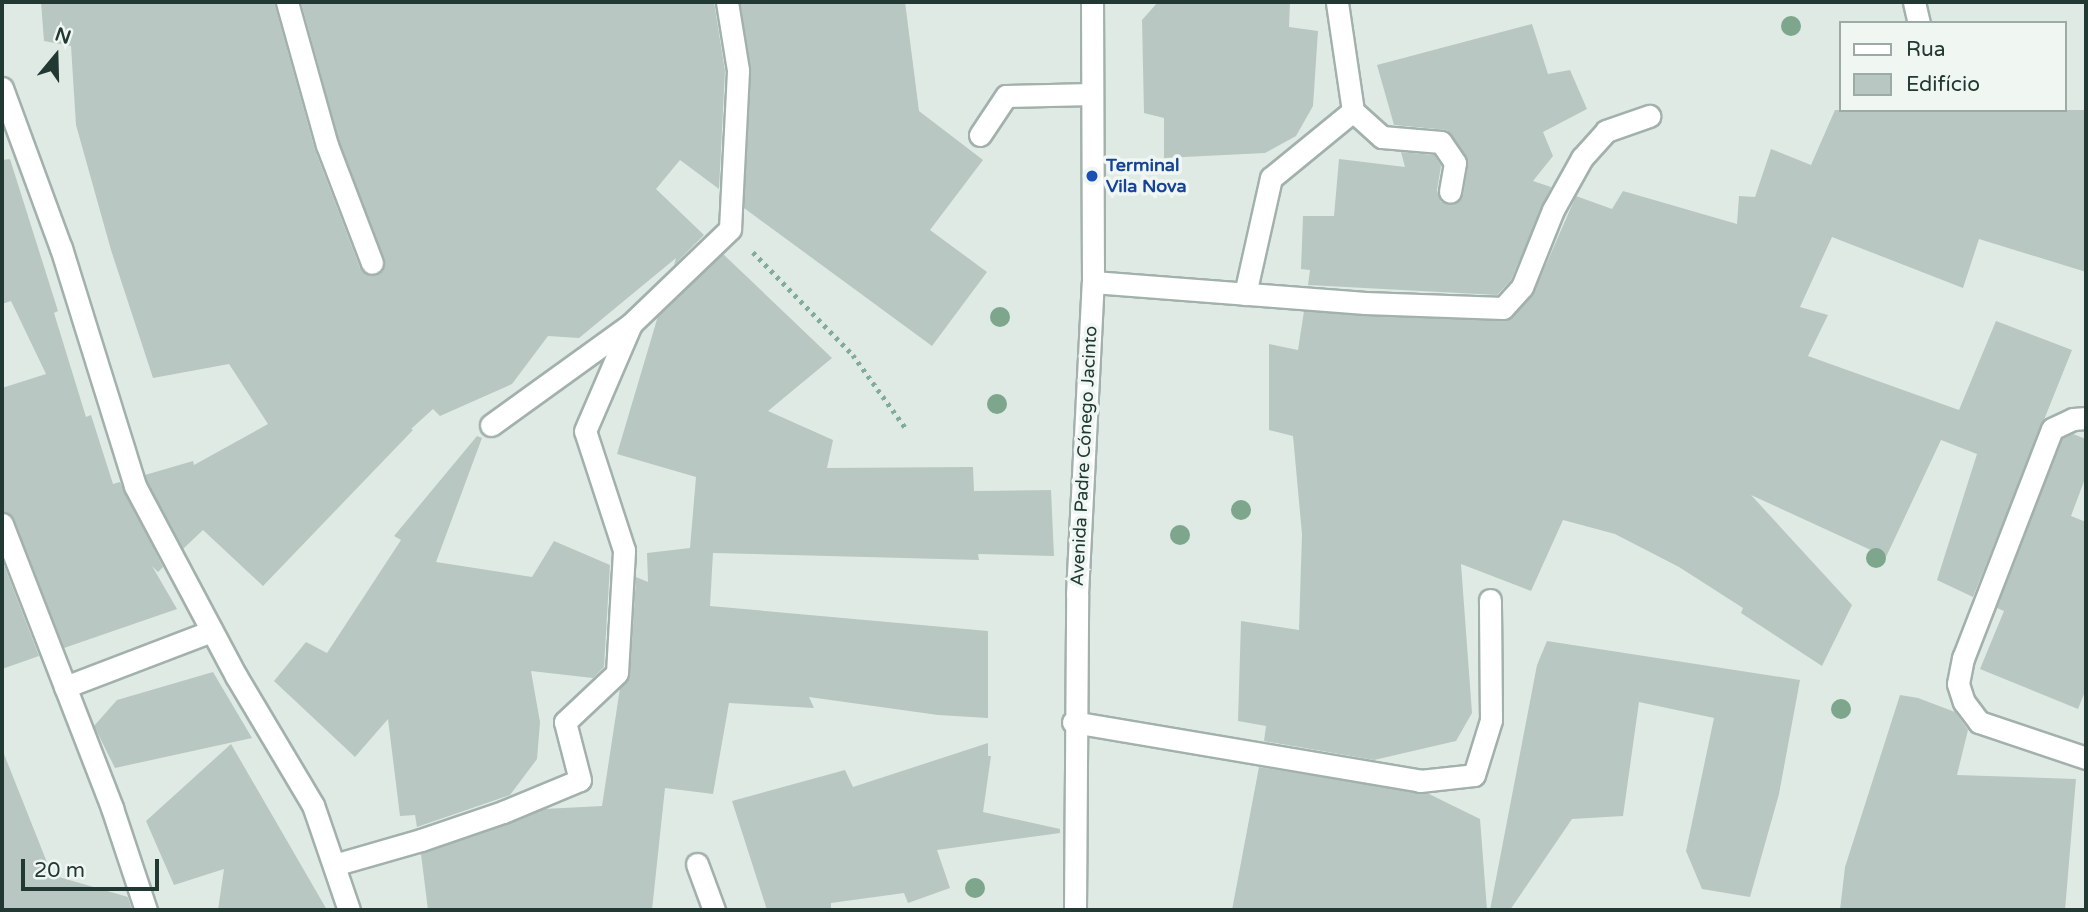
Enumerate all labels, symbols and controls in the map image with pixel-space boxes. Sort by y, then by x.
north arrow [21,21,91,91]
legend [1840,21,2067,112]
text: N [52,23,74,49]
text: Rua [1906,37,1946,62]
text: Edifício [1906,72,1980,97]
place label: Terminal Vila Nova [1106,155,1187,198]
marker: Terminal Vila Nova [1084,168,1100,184]
street label: Avenida Padre Cónego Jacinto [1066,325,1102,587]
scale bar [24,846,163,890]
text: 20 m [34,858,85,883]

